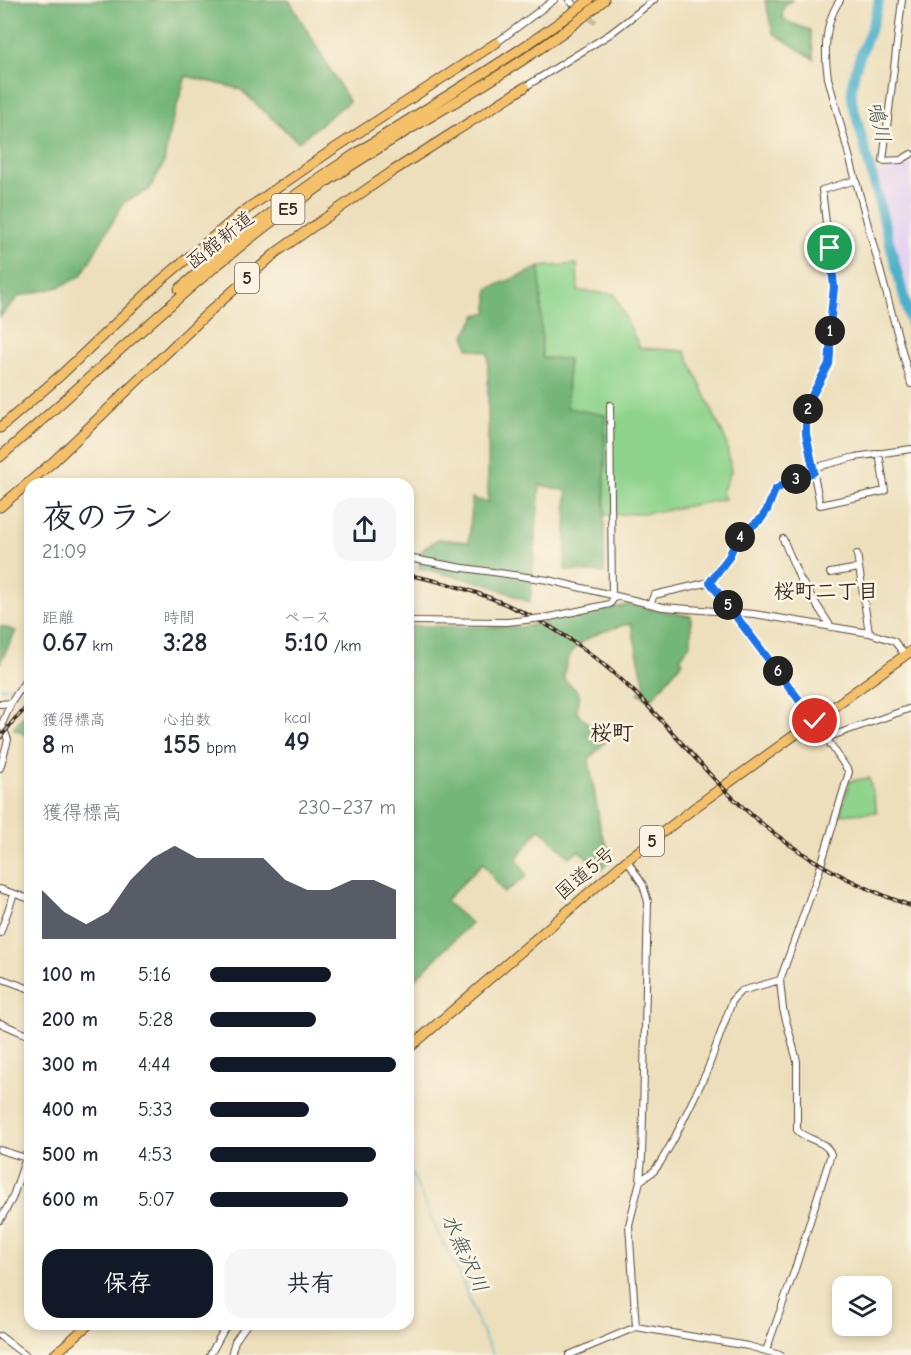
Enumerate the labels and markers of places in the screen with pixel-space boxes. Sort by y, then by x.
pin [804,222,855,273]
pin: 1 [815,316,845,346]
pin: 2 [793,394,823,424]
pin: 3 [781,464,811,494]
pin: 4 [725,522,755,552]
pin: 5 [713,590,743,620]
pin: 6 [763,656,793,686]
pin [789,695,840,746]

